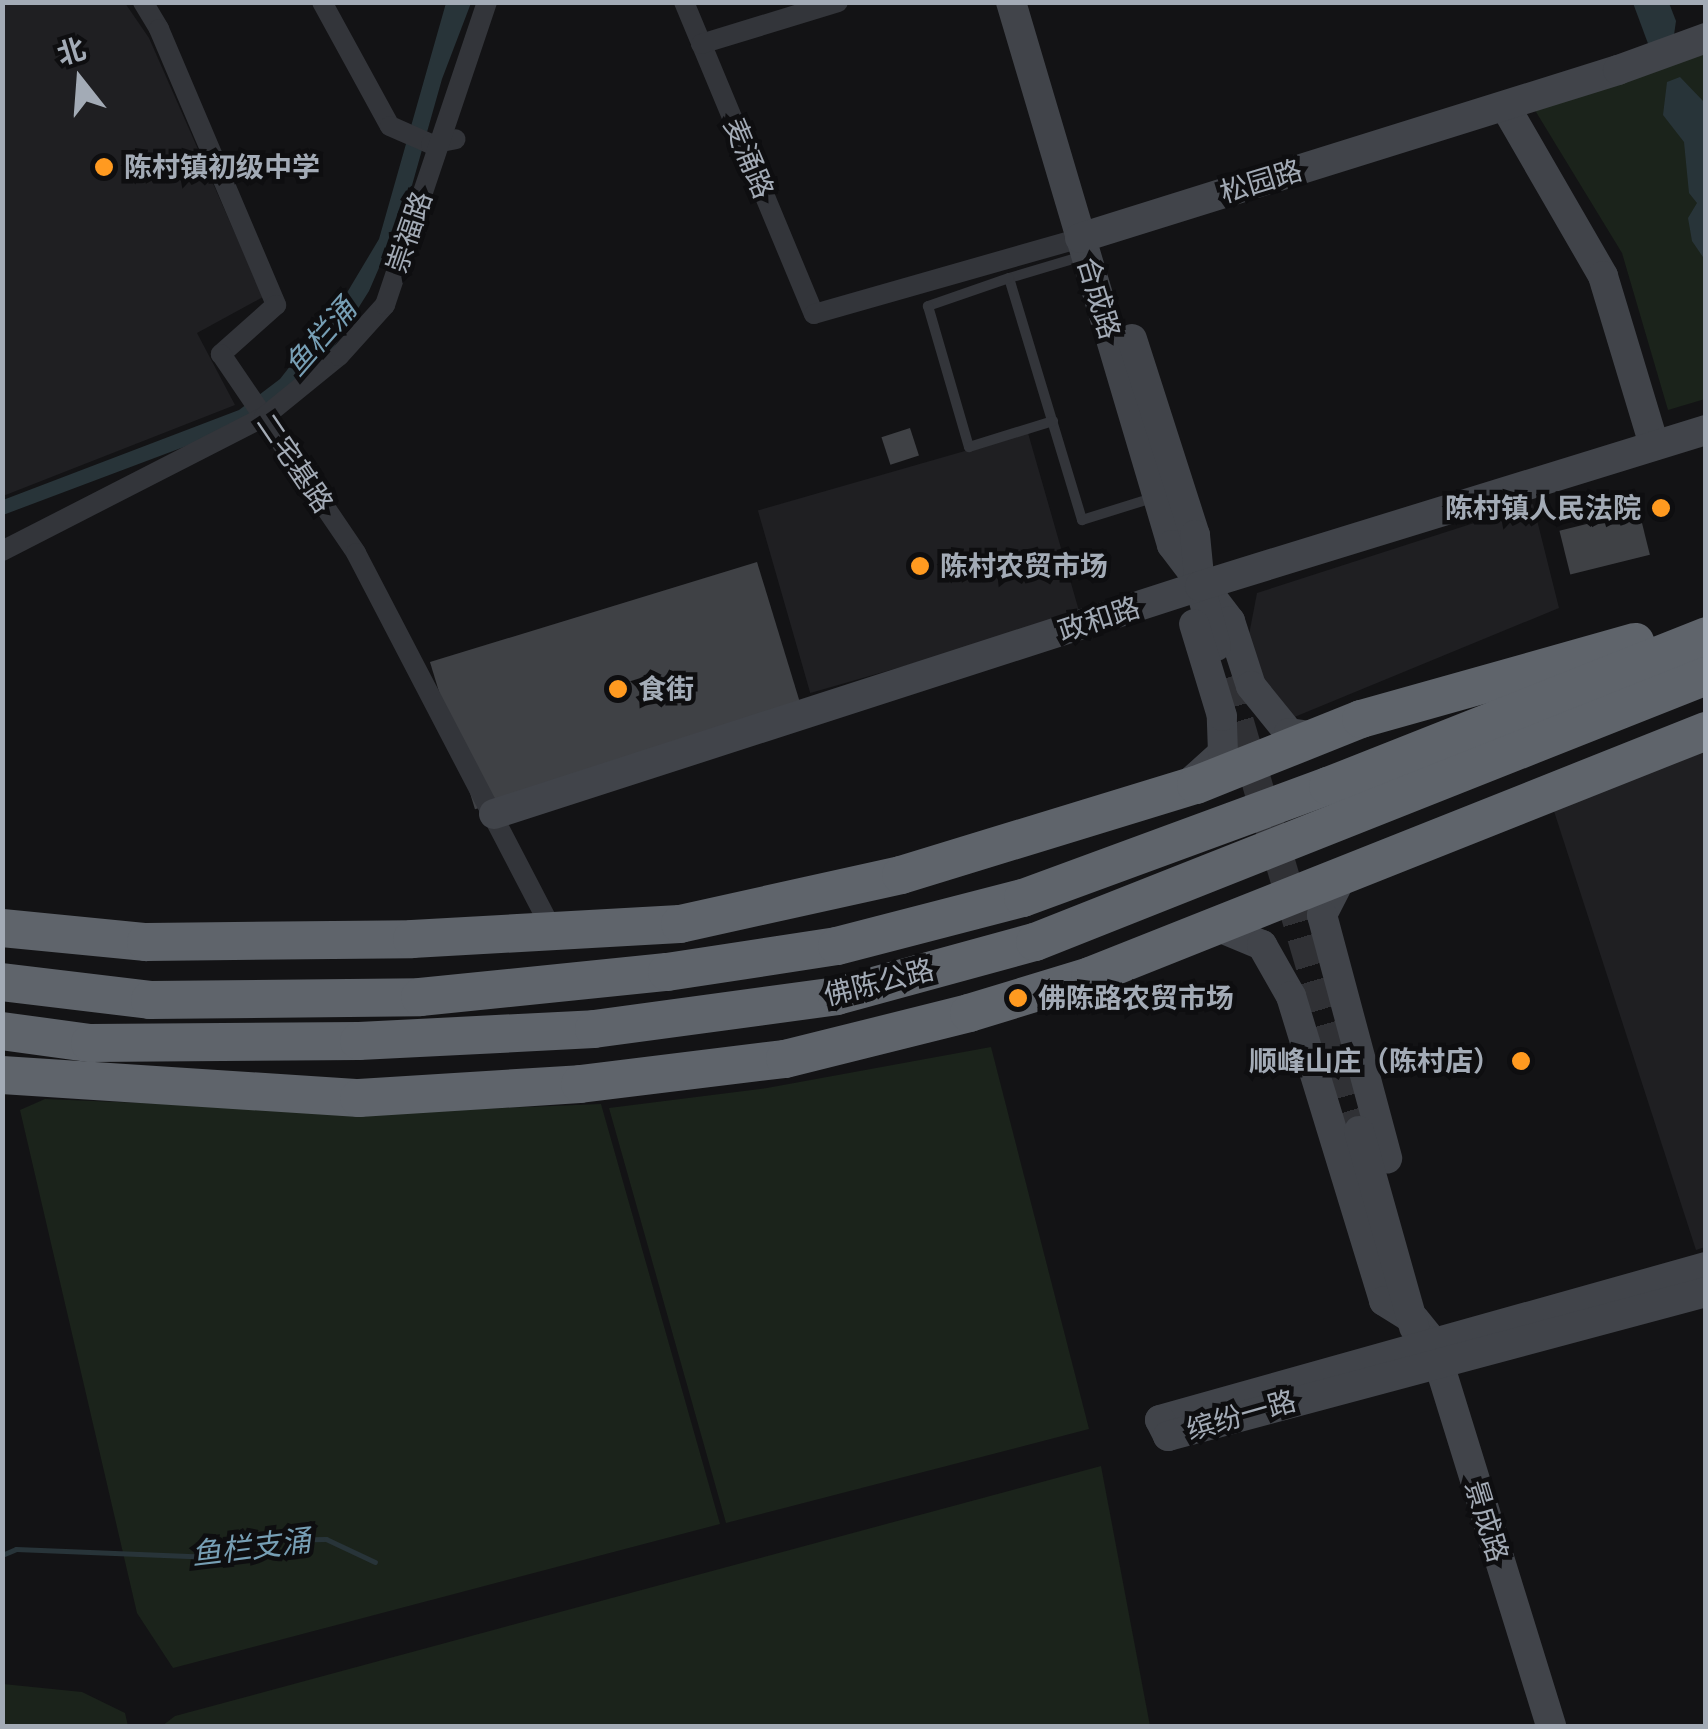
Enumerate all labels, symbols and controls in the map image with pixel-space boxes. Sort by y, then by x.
north arrow [30,30,130,130]
text: 北 [53,31,89,71]
street label: 麦涌路 [717,113,781,203]
place label: 陈村镇初级中学 [124,150,320,184]
street label: 松园路 [1216,153,1306,209]
marker: 陈村镇初级中学 [93,156,115,178]
street label: 崇福路 [379,187,439,277]
street label: 合成路 [1071,253,1127,343]
water label: 鱼栏涌 [277,291,363,383]
street label: 二宅基路 [250,407,340,519]
place label: 陈村镇人民法院 [1445,491,1641,525]
marker: 陈村镇人民法院 [1650,497,1672,519]
place label: 陈村农贸市场 [940,549,1108,583]
marker: 陈村农贸市场 [909,555,931,577]
street label: 政和路 [1054,590,1144,648]
place label: 食街 [638,672,694,706]
marker: 食街 [607,678,629,700]
street label: 佛陈公路 [821,952,937,1012]
place label: 佛陈路农贸市场 [1038,981,1234,1015]
marker: 佛陈路农贸市场 [1007,987,1029,1009]
place label: 顺峰山庄（陈村店） [1249,1044,1501,1078]
marker: 顺峰山庄（陈村店） [1510,1050,1532,1072]
street label: 缤纷一路 [1183,1383,1299,1447]
street label: 景成路 [1459,1476,1515,1566]
water label: 鱼栏支涌 [189,1522,313,1572]

